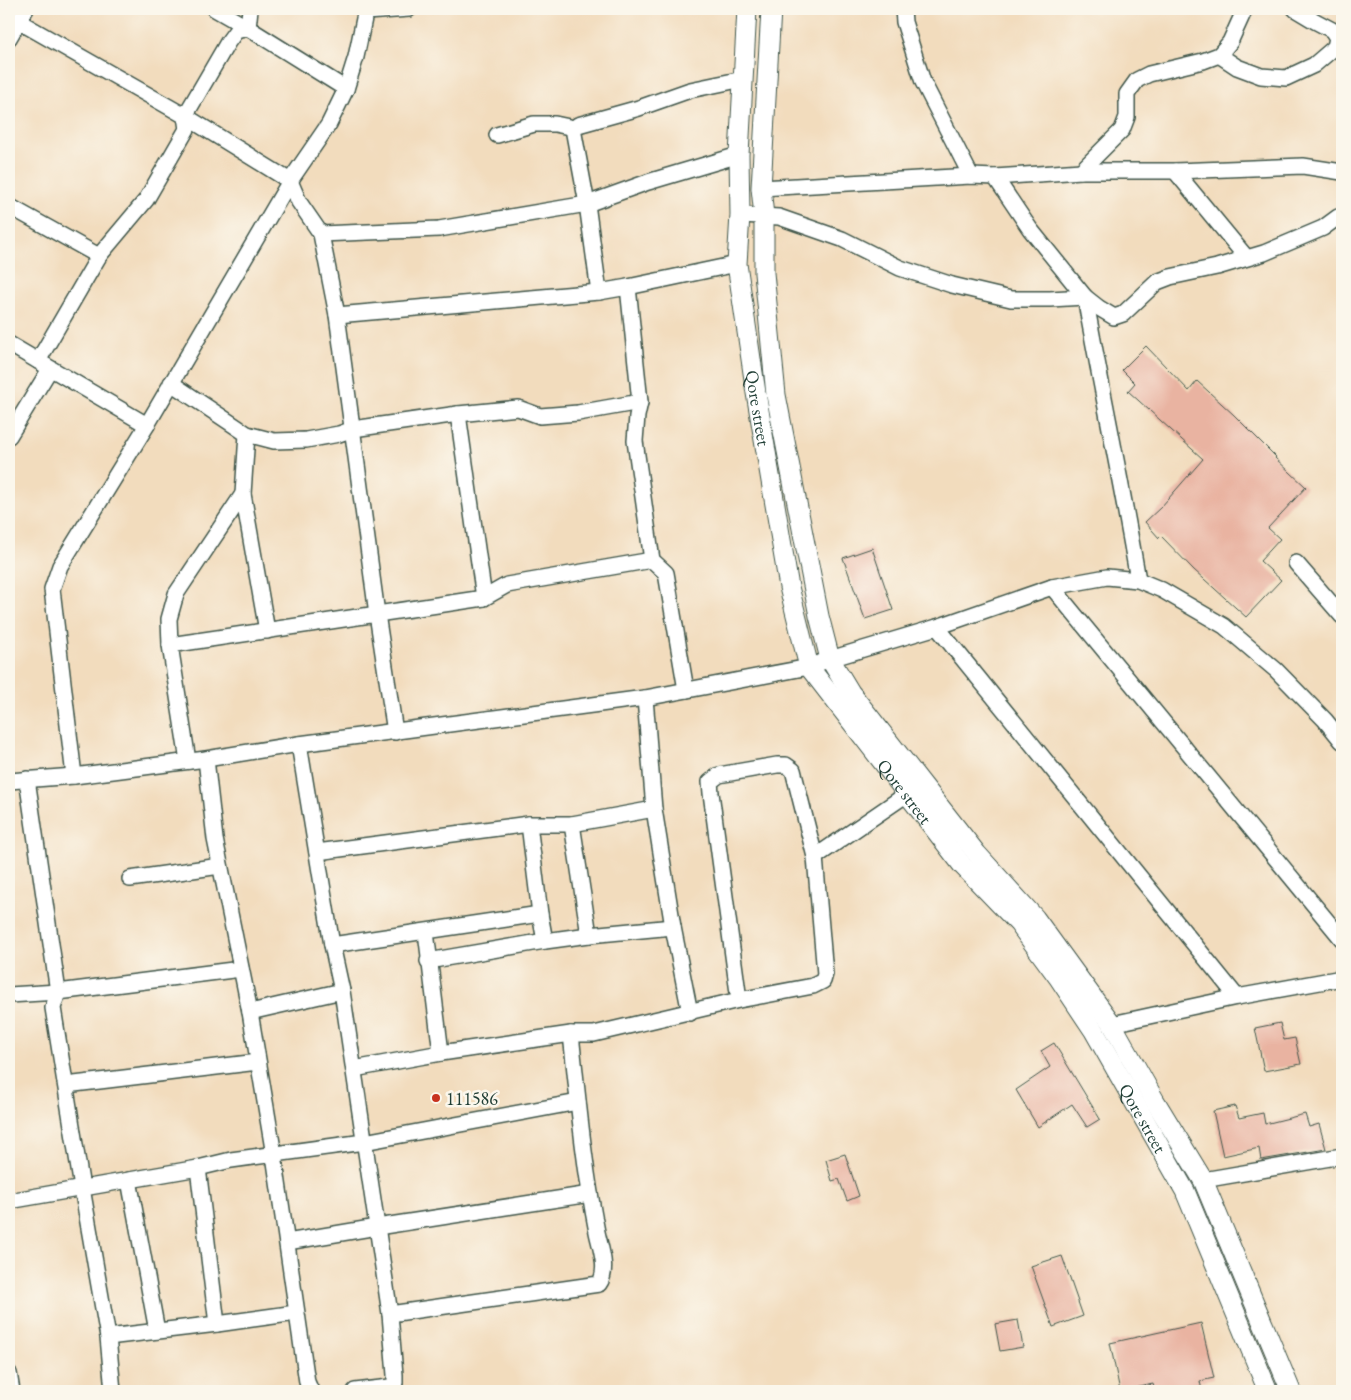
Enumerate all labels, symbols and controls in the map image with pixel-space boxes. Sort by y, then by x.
street label: Qore street [741,369,776,448]
street label: Qore street [873,754,938,829]
street label: Qore street [1115,1079,1173,1157]
place label: 111586 [446,1087,498,1110]
marker: 111586 [430,1092,442,1104]

